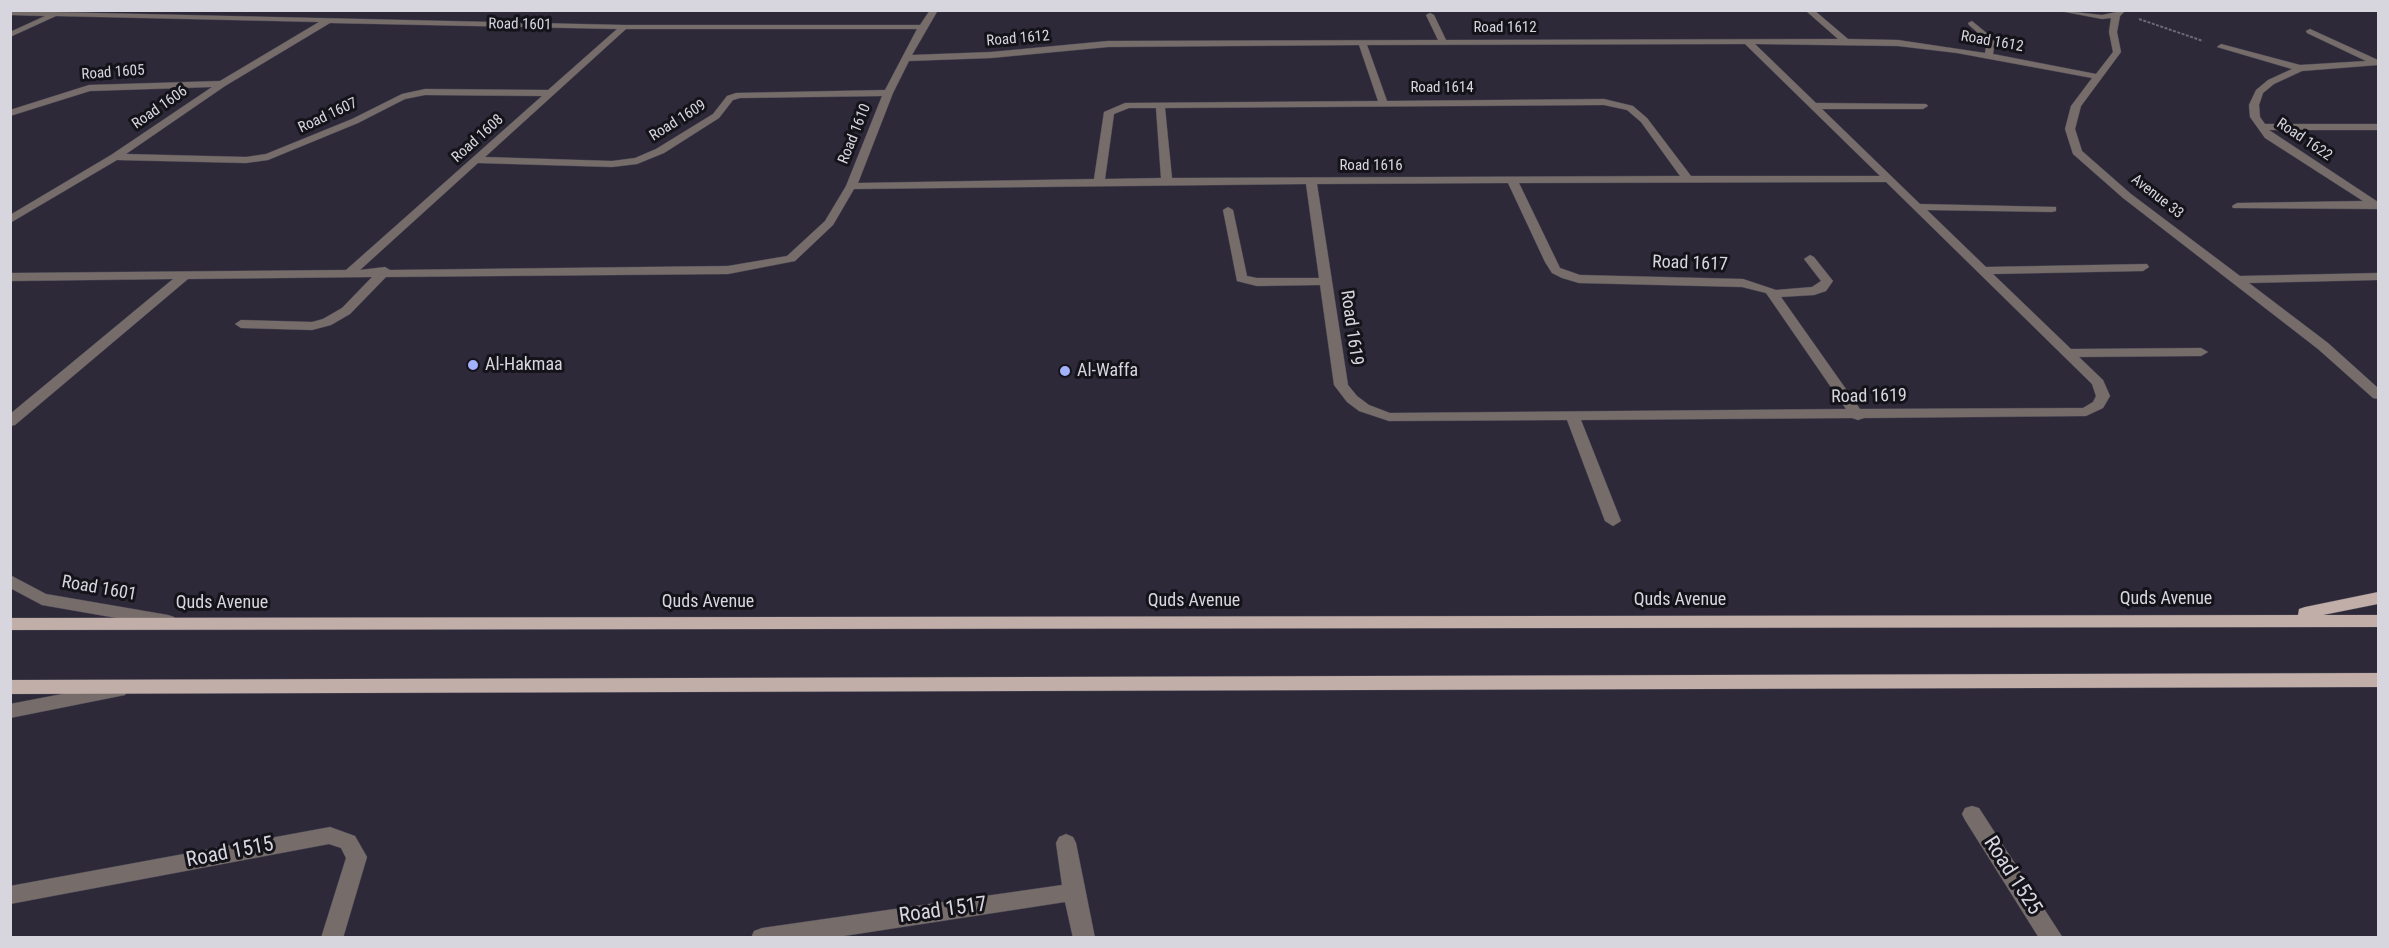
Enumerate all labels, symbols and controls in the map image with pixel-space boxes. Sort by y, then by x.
street label: Road 1601 [488,15,552,35]
street label: Road 1612 [1473,19,1537,37]
street label: Road 1612 [986,27,1050,51]
street label: Road 1612 [1959,28,2025,56]
street label: Road 1605 [81,62,145,84]
street label: Road 1614 [1410,79,1474,97]
street label: Road 1606 [129,83,191,133]
street label: Road 1607 [296,94,360,138]
street label: Road 1609 [646,97,710,145]
street label: Road 1610 [835,101,875,167]
street label: Road 1608 [449,111,507,167]
street label: Road 1622 [2273,115,2335,165]
street label: Road 1616 [1339,157,1403,175]
street label: Avenue 33 [2127,171,2187,223]
street label: Road 1617 [1652,252,1728,276]
street label: Road 1619 [1335,289,1367,367]
place label: Al-Hakmaa [485,354,563,376]
marker: Al-Hakmaa [466,358,480,372]
place label: Al-Waffa [1077,360,1138,382]
marker: Al-Waffa [1058,364,1072,378]
street label: Road 1619 [1831,386,1907,408]
street label: Road 1601 [60,572,138,606]
street label: Quds Avenue [2120,588,2212,610]
street label: Quds Avenue [1634,589,1726,611]
street label: Quds Avenue [1148,590,1240,612]
street label: Quds Avenue [662,591,754,613]
street label: Quds Avenue [176,592,268,614]
street label: Road 1515 [184,832,276,874]
street label: Road 1525 [1977,832,2047,920]
street label: Road 1517 [897,892,989,930]

